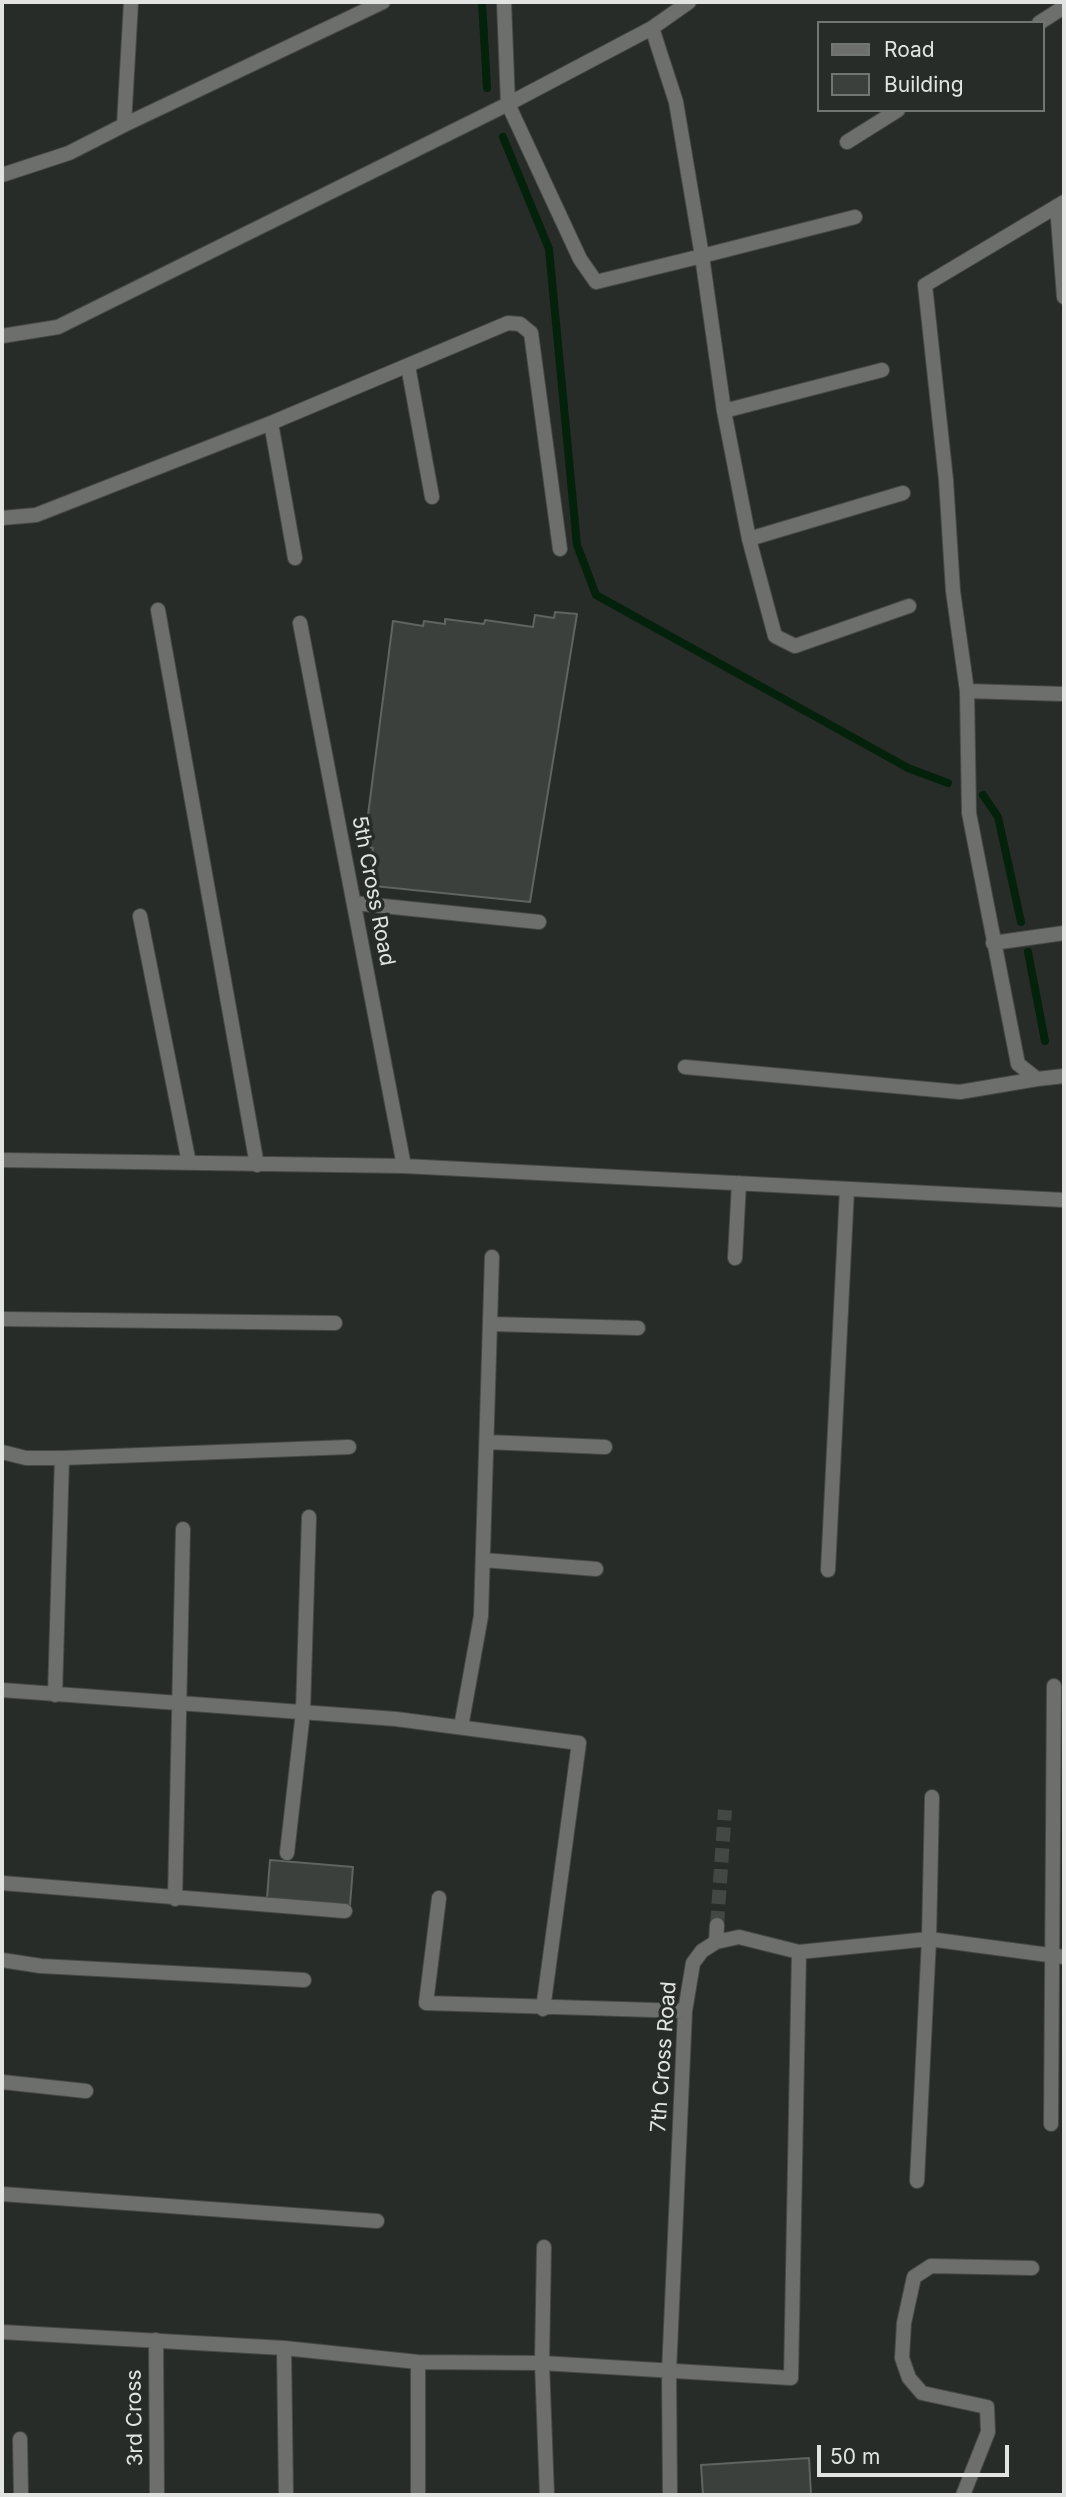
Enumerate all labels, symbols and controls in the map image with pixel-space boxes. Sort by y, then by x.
legend [818,21,1045,112]
text: Road [884,37,935,62]
text: Building [884,72,964,97]
street label: 5th Cross Road [346,814,400,968]
street label: 7th Cross Road [646,1981,682,2133]
street label: 3rd Cross [122,2369,148,2467]
scale bar [821,2430,1014,2474]
text: 50 m [830,2444,880,2469]

